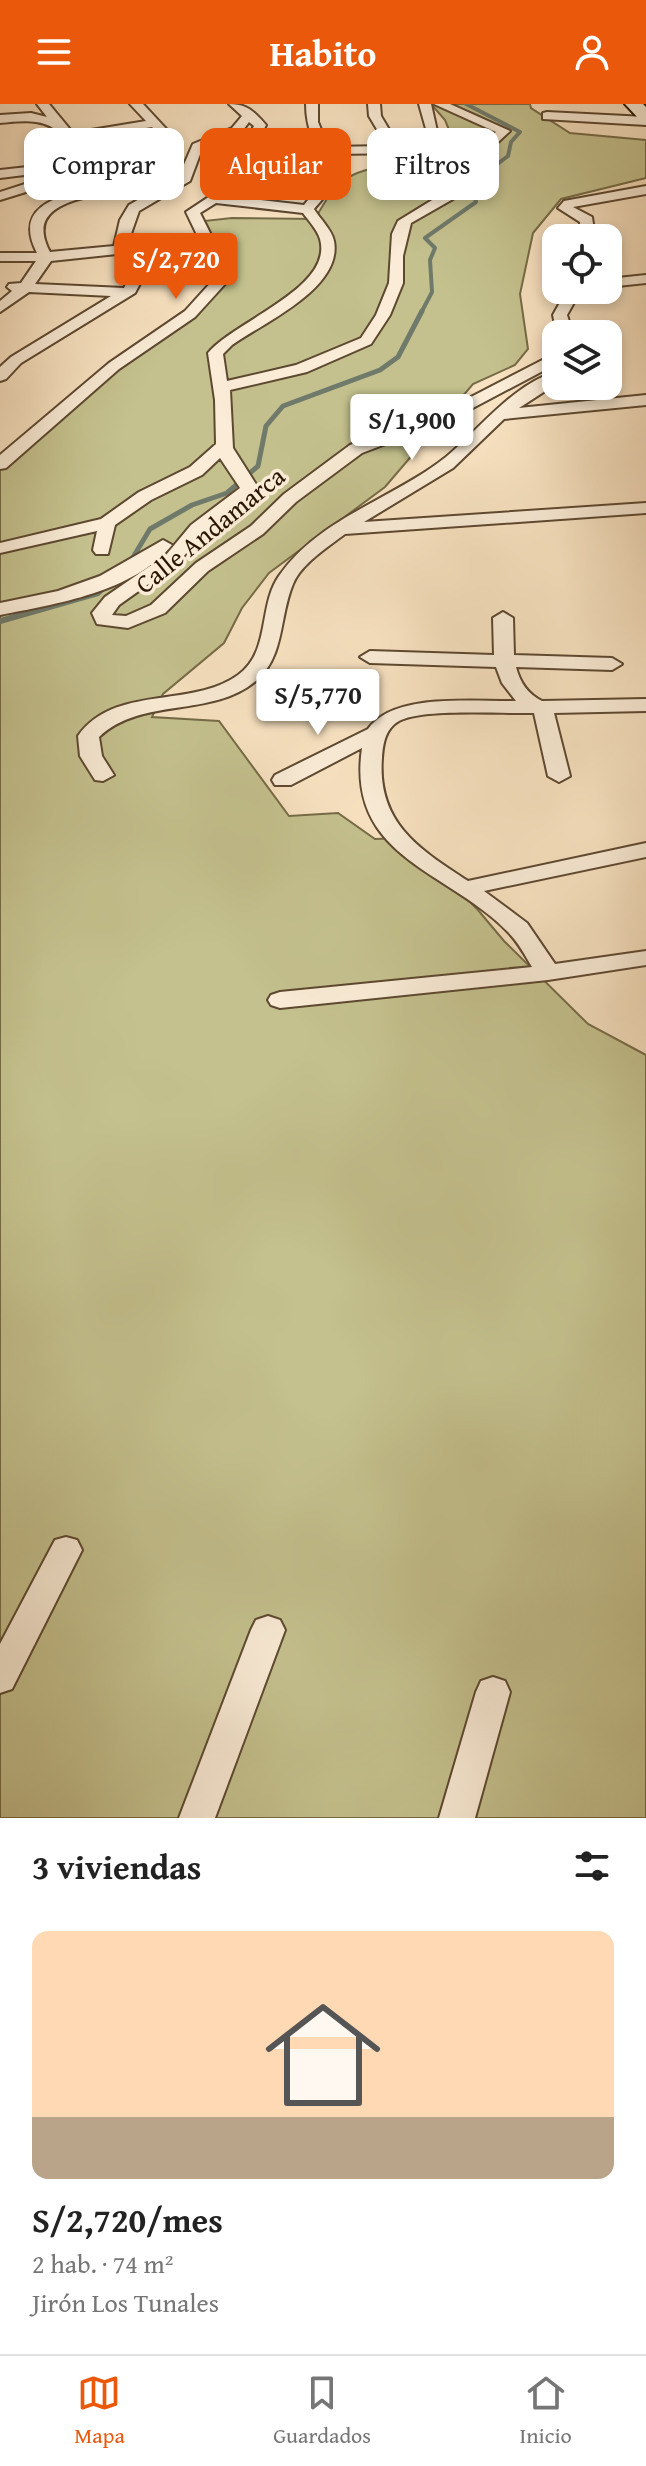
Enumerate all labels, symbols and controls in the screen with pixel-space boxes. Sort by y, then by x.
text: Habito [269,26,377,79]
icon: menu [32,30,76,74]
icon: person [570,30,614,74]
chip: Comprar [24,128,184,200]
chip: Alquilar [200,128,351,200]
chip: Filtros [367,128,499,200]
map controls [542,224,622,400]
button: locate [542,224,622,304]
pin: S/2,720 [102,233,250,301]
text: S/2,720 [132,239,220,278]
button: layers [542,320,622,400]
pin: S/1,900 [338,394,486,462]
text: S/1,900 [368,400,456,439]
street label: Calle Andamarca [126,456,294,602]
pin: S/5,770 [244,669,392,737]
text: S/5,770 [274,675,362,714]
text: 3 viviendas [32,1842,201,1891]
icon: filters [570,1844,614,1888]
icon: home [251,1983,395,2127]
text: S/2,720/mes [32,2195,223,2244]
text: 2 hab. · 74 m² [32,2244,173,2283]
text: Jirón Los Tunales [32,2283,219,2322]
tab: Mapa [74,2371,125,2451]
tab: Guardados [273,2371,371,2451]
tab: Inicio [519,2371,572,2451]

